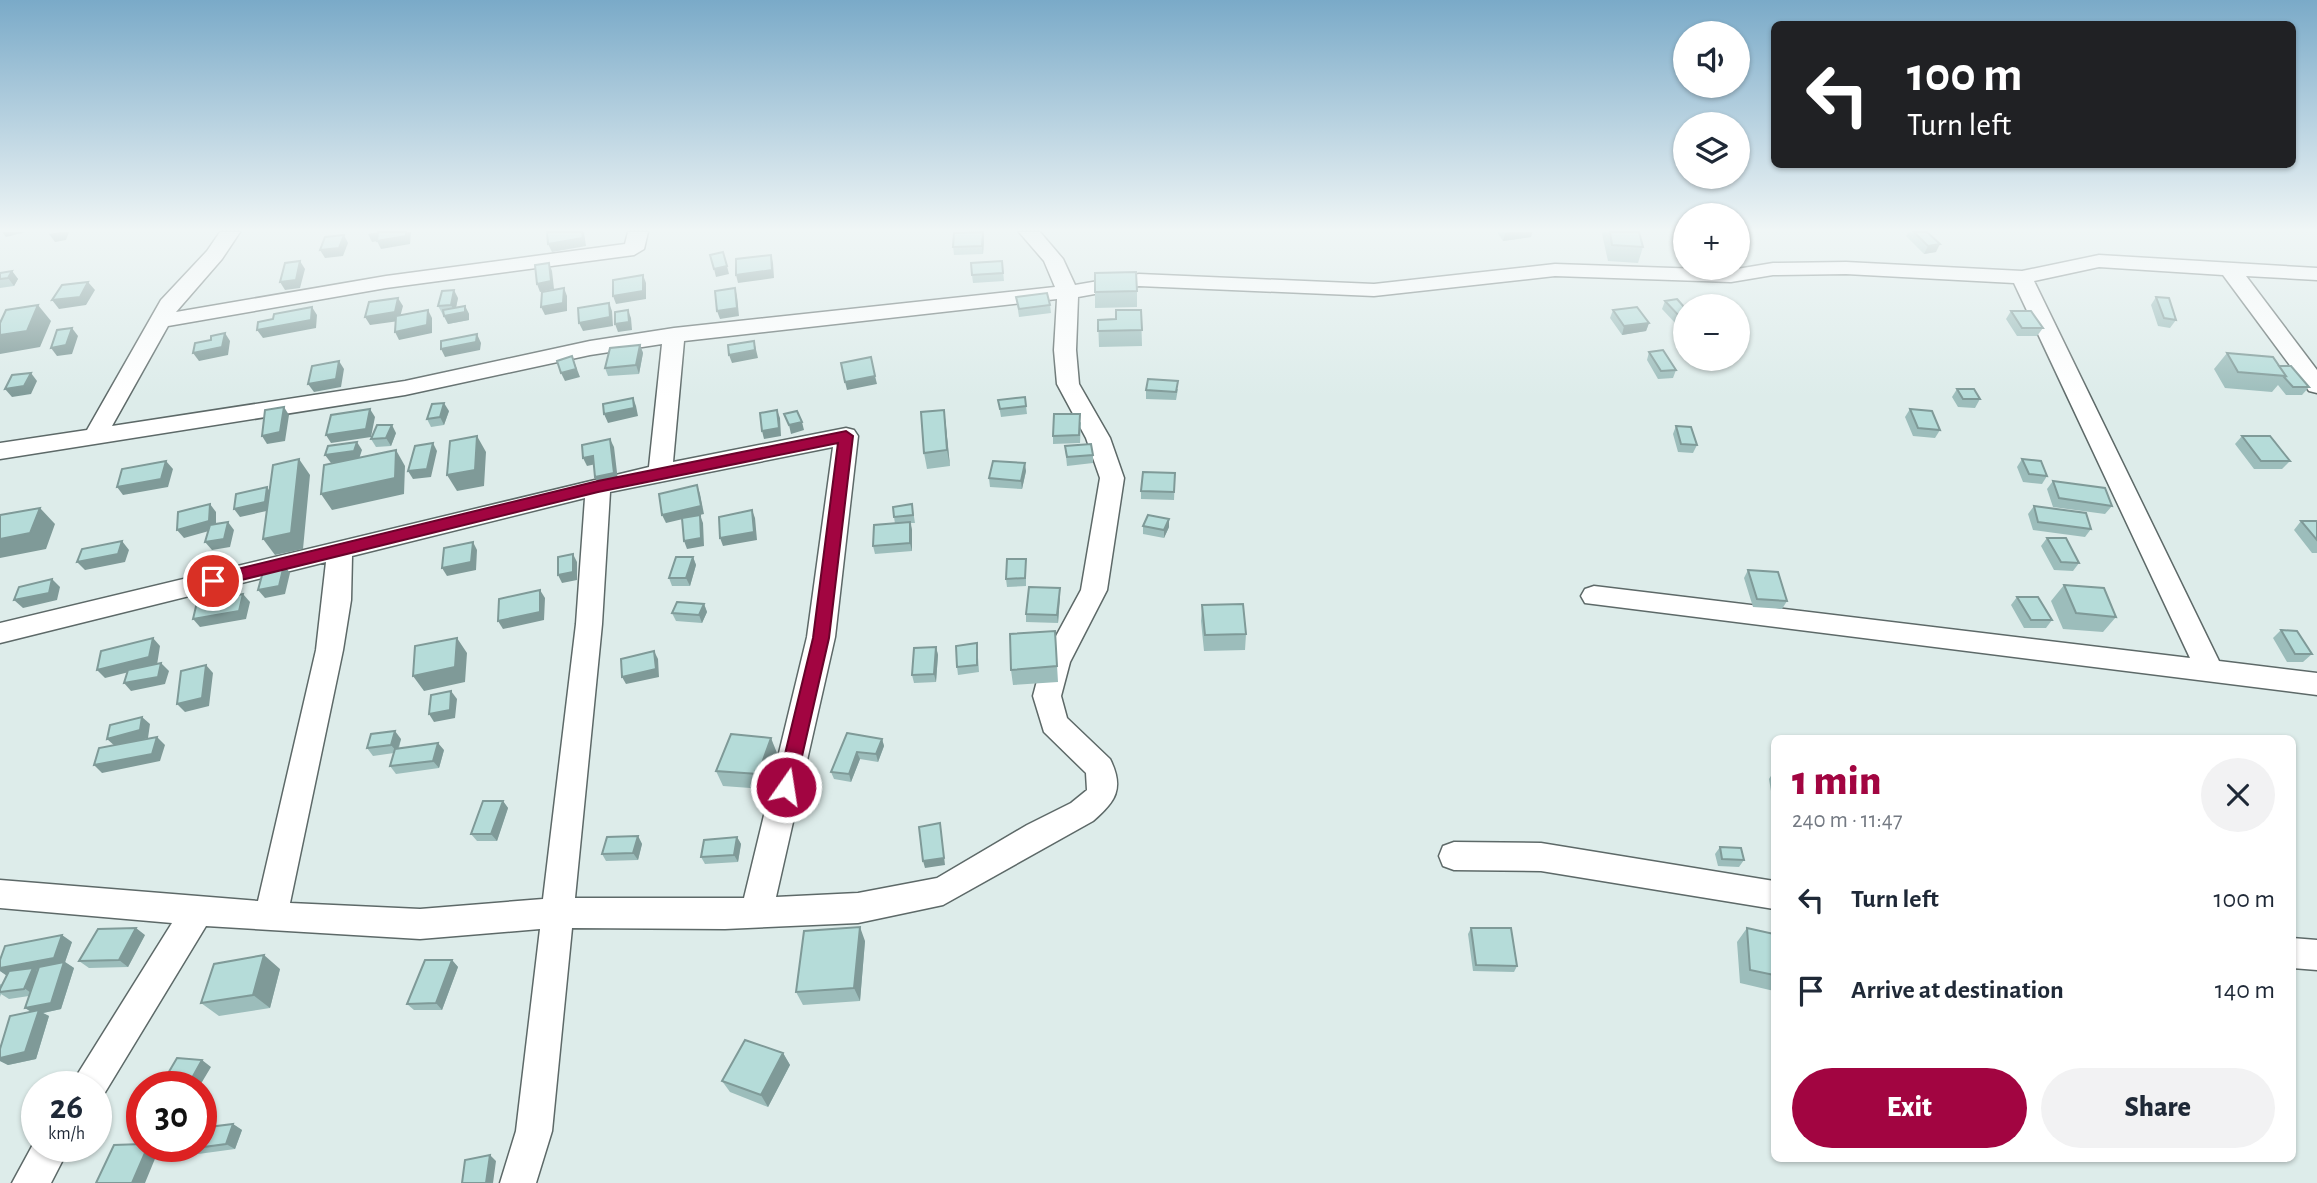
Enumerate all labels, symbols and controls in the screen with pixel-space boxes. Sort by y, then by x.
map controls [1673,21,1750,371]
button: sound [1673,21,1750,98]
icon: left [1792,49,1883,140]
text: 100 m [1907,51,2023,100]
text: Turn left [1907,109,2011,141]
button: layers [1673,112,1750,189]
button: + [1673,203,1750,280]
button: − [1673,294,1750,371]
pin [183,551,243,611]
icon: arrive [194,562,232,600]
position arrow [749,750,823,824]
button: close [2201,758,2275,832]
text: 1 min [1792,760,1881,802]
text: 240 m · 11:47 [1792,809,1902,832]
icon: left [1792,881,1830,919]
text: Turn left [1851,886,1939,912]
text: 100 m [2214,886,2275,912]
icon: arrive [1792,972,1830,1010]
text: Arrive at destination [1851,977,2064,1003]
text: 140 m [2215,977,2275,1003]
button: Exit [1792,1068,2027,1148]
button: Share [2041,1068,2275,1148]
speed limit sign: 30 [126,1071,217,1162]
text: 26 [50,1090,83,1125]
text: km/h [48,1125,85,1143]

